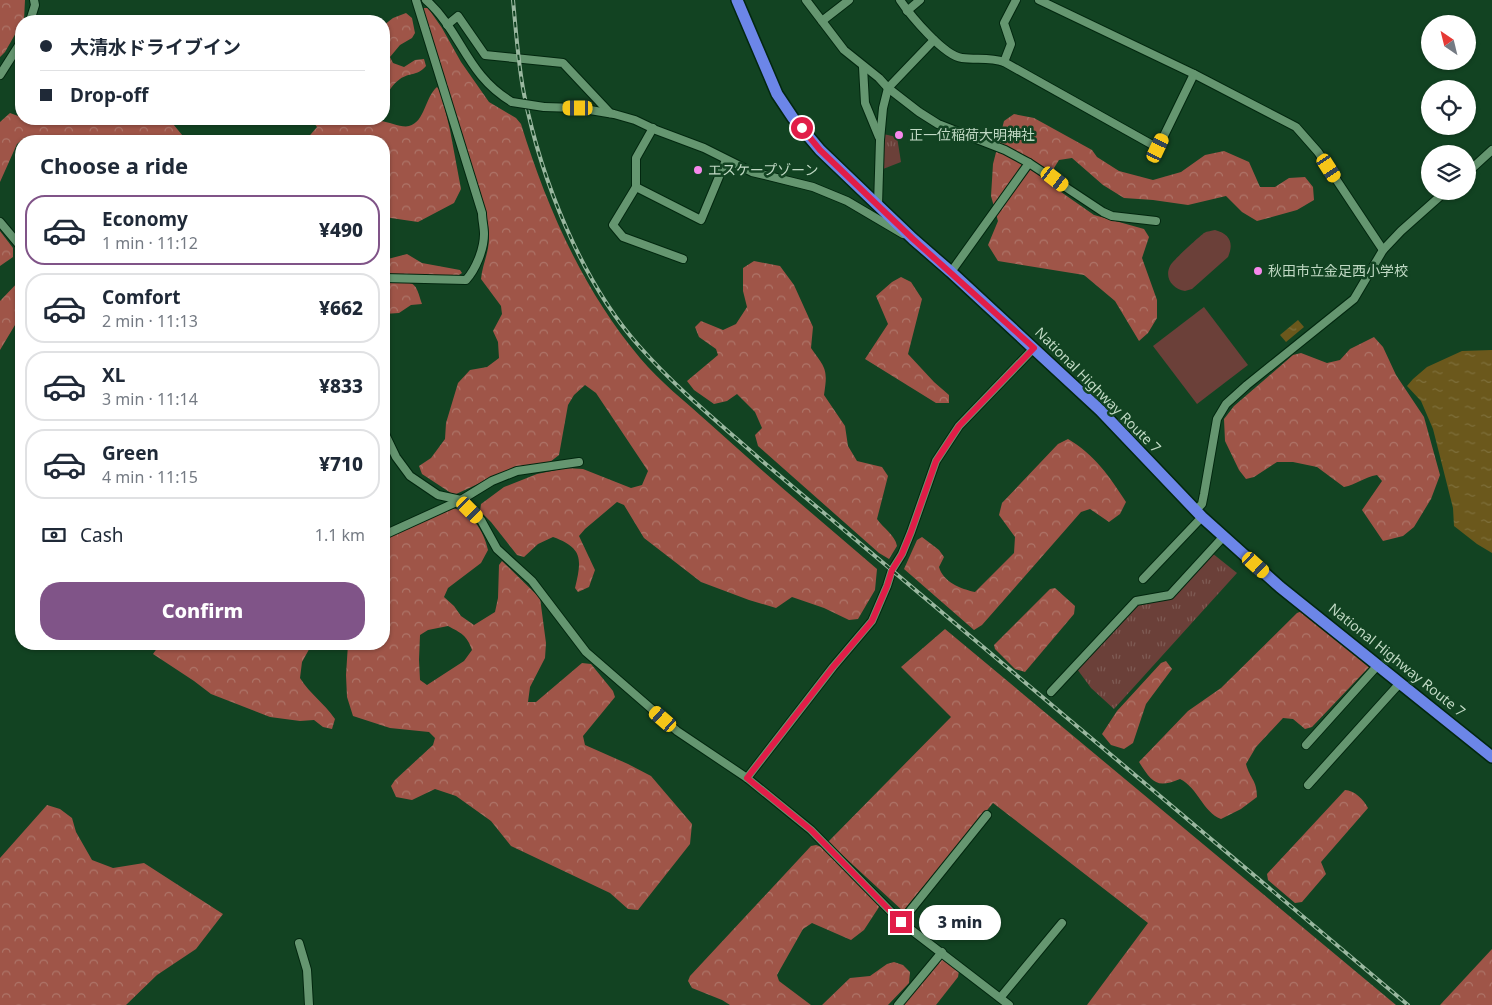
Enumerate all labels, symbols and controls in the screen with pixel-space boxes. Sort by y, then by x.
north arrow [1421,15,1476,70]
map controls [1421,15,1476,200]
text: 大清水ドライブイン [70,34,241,60]
button: locate [1421,80,1476,135]
text: Drop-off [70,82,149,108]
car [563,101,593,116]
route start [791,117,813,139]
place label: 正一位稲荷大明神社 [909,125,1035,144]
marker: 正一位稲荷大明神社 [893,129,905,141]
car [1144,131,1171,165]
button: layers [1421,145,1476,200]
text: Choose a ride [40,150,188,180]
car [1314,151,1343,185]
place label: エスケープゾーン [708,160,818,179]
marker: エスケープゾーン [692,164,704,176]
car [1038,164,1071,194]
text: Economy [102,206,188,232]
icon: car [42,208,87,253]
text: ¥490 [319,217,363,243]
text: 1 min · 11:12 [102,232,198,254]
place label: 秋田市立金足西小学校 [1268,261,1408,280]
marker: 秋田市立金足西小学校 [1252,265,1264,277]
text: Comfort [102,284,181,310]
icon: car [42,286,87,331]
text: ¥662 [319,295,363,321]
text: 2 min · 11:13 [102,310,198,332]
street label: National Highway Route 7 [1031,323,1165,457]
text: XL [102,362,125,388]
icon: car [42,364,87,409]
text: ¥833 [319,373,363,399]
text: 3 min · 11:14 [102,388,198,410]
text: Green [102,440,159,466]
icon: car [42,442,87,487]
text: ¥710 [319,451,363,477]
text: 4 min · 11:15 [102,466,198,488]
car [454,494,485,526]
icon: cash [40,521,68,549]
text: Cash [80,522,124,548]
text: 1.1 km [315,524,365,546]
car [1239,549,1272,581]
button: Confirm [40,582,365,640]
street label: National Highway Route 7 [1325,599,1470,721]
car [646,703,679,735]
callout: 3 min [918,904,1001,940]
route end [890,911,912,933]
text: 3 min [938,911,982,933]

